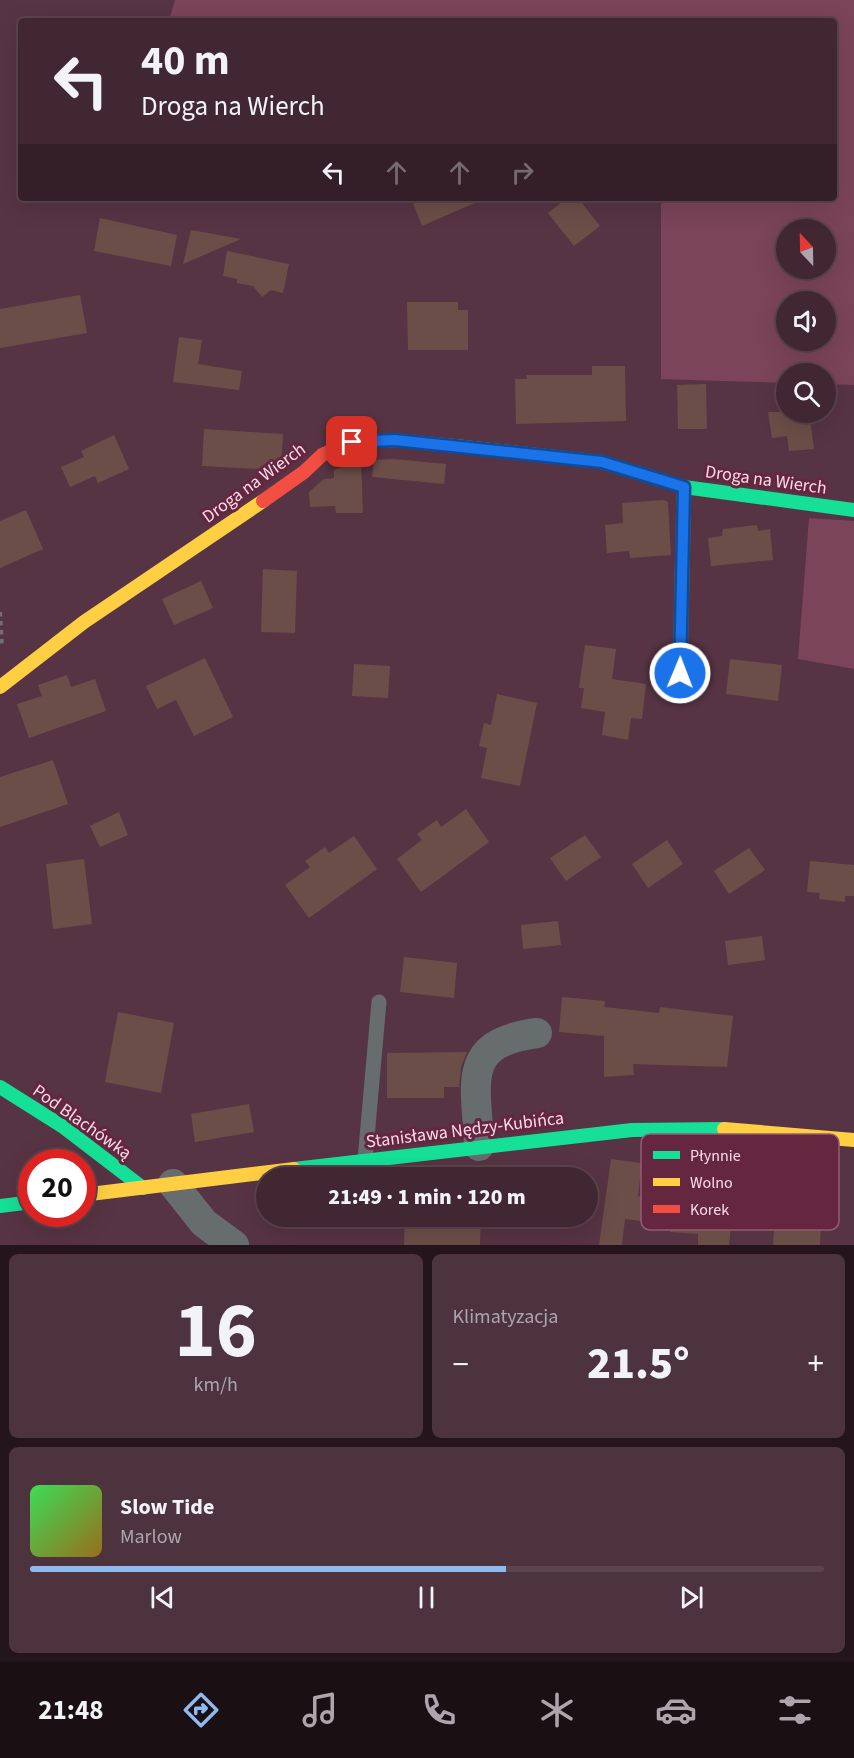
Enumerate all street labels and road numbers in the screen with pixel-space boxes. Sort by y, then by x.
street label: Droga na Wierch [197,437,311,529]
street label: Droga na Wierch [704,459,828,501]
street label: Pod Blachówką [27,1079,137,1165]
street label: Stanisława Nędzy-Kubińca [365,1105,565,1155]

